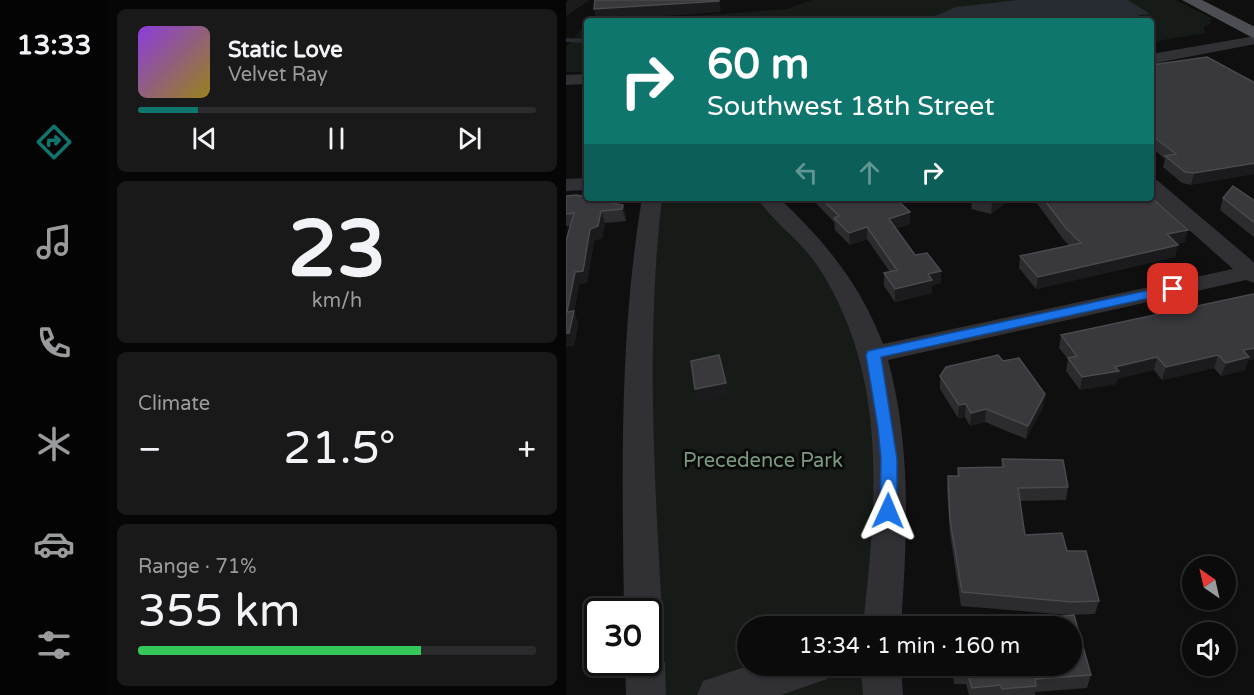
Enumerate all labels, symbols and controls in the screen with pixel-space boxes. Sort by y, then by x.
text: 13:33 [17,29,91,62]
text: Static Love [228,37,343,63]
text: 60 m [707,39,809,90]
icon: right [608,42,686,120]
text: Velvet Ray [228,63,328,87]
text: Southwest 18th Street [707,90,995,123]
icon: directions [33,121,75,163]
icon: previous [188,122,221,155]
icon: pause [320,122,353,155]
icon: next [453,122,486,155]
icon: left [790,156,823,189]
icon: ahead [853,156,886,189]
icon: right [916,156,949,189]
text: 23 [288,203,386,297]
icon: music [33,221,75,263]
pin [1147,263,1198,314]
icon: arrive [1156,272,1189,305]
text: km/h [312,289,362,313]
icon: phone [33,322,75,364]
text: Climate [138,392,210,416]
text: 21.5° [283,422,396,476]
icon: climate [33,423,75,465]
text: − [138,430,162,469]
text: + [517,430,536,469]
park label: Precedence Park [683,449,843,473]
position arrow [856,479,920,543]
icon: car [33,523,75,565]
text: Range · 71% [138,555,257,579]
north arrow [1182,556,1236,610]
map controls [1182,556,1236,676]
text: 355 km [138,585,300,639]
speed limit sign: 30 [584,598,662,676]
button: sound [1182,622,1236,676]
icon: filters [33,624,75,666]
text: 13:34 · 1 min · 160 m [799,633,1020,659]

